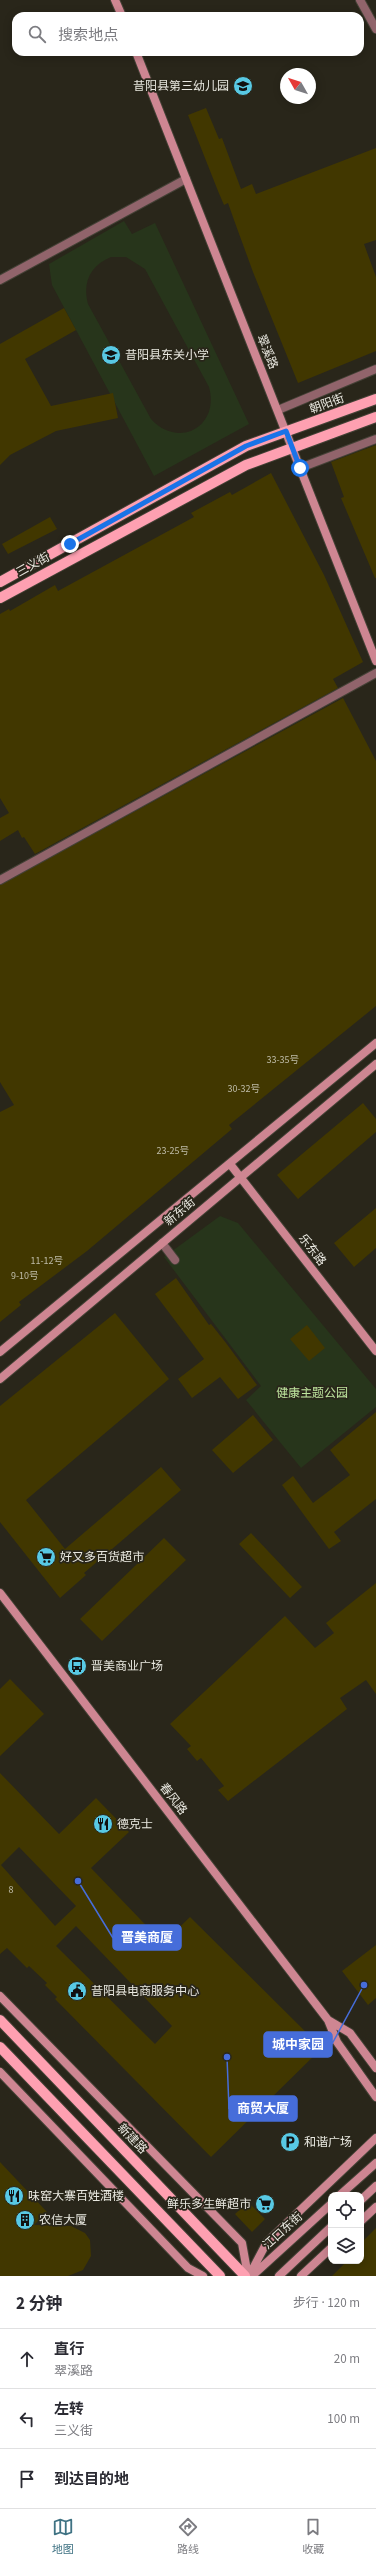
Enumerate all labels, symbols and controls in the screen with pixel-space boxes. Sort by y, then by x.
search box [12,12,364,56]
icon: search [26,23,48,45]
text: 搜索地点 [58,25,118,46]
north arrow [280,68,316,104]
school or university icon: 昔阳县第三幼儿园 [232,75,254,97]
place label: 昔阳县第三幼儿园 [133,78,229,95]
street label: 翠溪路 [252,332,282,372]
school or university icon: 昔阳县东关小学 [100,344,122,366]
place label: 昔阳县东关小学 [125,347,209,364]
street label: 朝阳街 [307,390,347,418]
route start [291,459,309,477]
route end [61,535,79,553]
street label: 三义街 [13,549,53,581]
house number: 33-35号 [267,1053,300,1067]
house number: 30-32号 [228,1082,261,1096]
house number: 23-25号 [157,1144,190,1158]
street label: 新东街 [161,1194,199,1230]
street label: 乐东路 [294,1231,330,1269]
house number: 11-12号 [31,1254,64,1268]
house number: 9-10号 [11,1269,39,1283]
park label: 健康主题公园 [276,1385,348,1402]
supermarket icon: 好又多百货超市 [35,1546,57,1568]
place label: 好又多百货超市 [60,1549,144,1566]
bus stop icon: 晋美商业广场 [66,1655,88,1677]
place label: 晋美商业广场 [91,1658,163,1675]
street label: 春风路 [155,1780,191,1818]
restaurant icon: 德克士 [92,1813,114,1835]
place label: 德克士 [117,1816,153,1833]
house number: 8 [9,1883,14,1897]
callout: 晋美商厦 [113,1925,181,1950]
text: 晋美商厦 [121,1929,173,1947]
public building icon: 昔阳县电商服务中心 [66,1980,88,2002]
place label: 昔阳县电商服务中心 [91,1983,199,2000]
callout: 城中家园 [264,2032,332,2057]
text: 城中家园 [272,2036,324,2054]
callout: 商贸大厦 [229,2096,297,2121]
text: 商贸大厦 [237,2100,289,2118]
street label: 新建路 [113,2120,151,2158]
parking icon: 和谐广场 [279,2131,301,2153]
place label: 和谐广场 [304,2134,352,2151]
restaurant icon: 味窑大寨百姓酒楼 [3,2185,25,2207]
place label: 味窑大寨百姓酒楼 [28,2188,124,2205]
map controls [328,2192,364,2264]
button: locate [328,2192,364,2228]
supermarket icon: 鲜乐多生鲜超市 [254,2193,276,2215]
place label: 鲜乐多生鲜超市 [167,2196,251,2213]
building icon: 农信大厦 [14,2209,36,2231]
street label: 江口东街 [259,2209,307,2253]
place label: 农信大厦 [39,2212,87,2229]
button: layers [328,2228,364,2264]
text: 2 分钟 [16,2292,62,2316]
text: 步行 · 120 m [293,2294,360,2312]
text: 直行 [54,2339,84,2360]
icon: ahead [16,2348,38,2370]
text: 20 m [334,2350,360,2368]
text: 翠溪路 [54,2362,93,2380]
text: 左转 [54,2399,84,2420]
icon: left [16,2408,38,2430]
text: 100 m [327,2410,360,2428]
text: 三义街 [54,2422,93,2440]
icon: arrive [16,2468,38,2490]
text: 到达目的地 [54,2469,129,2490]
tab: 地图 [52,2516,74,2557]
tab: 路线 [177,2516,199,2557]
tab: 收藏 [302,2516,324,2557]

